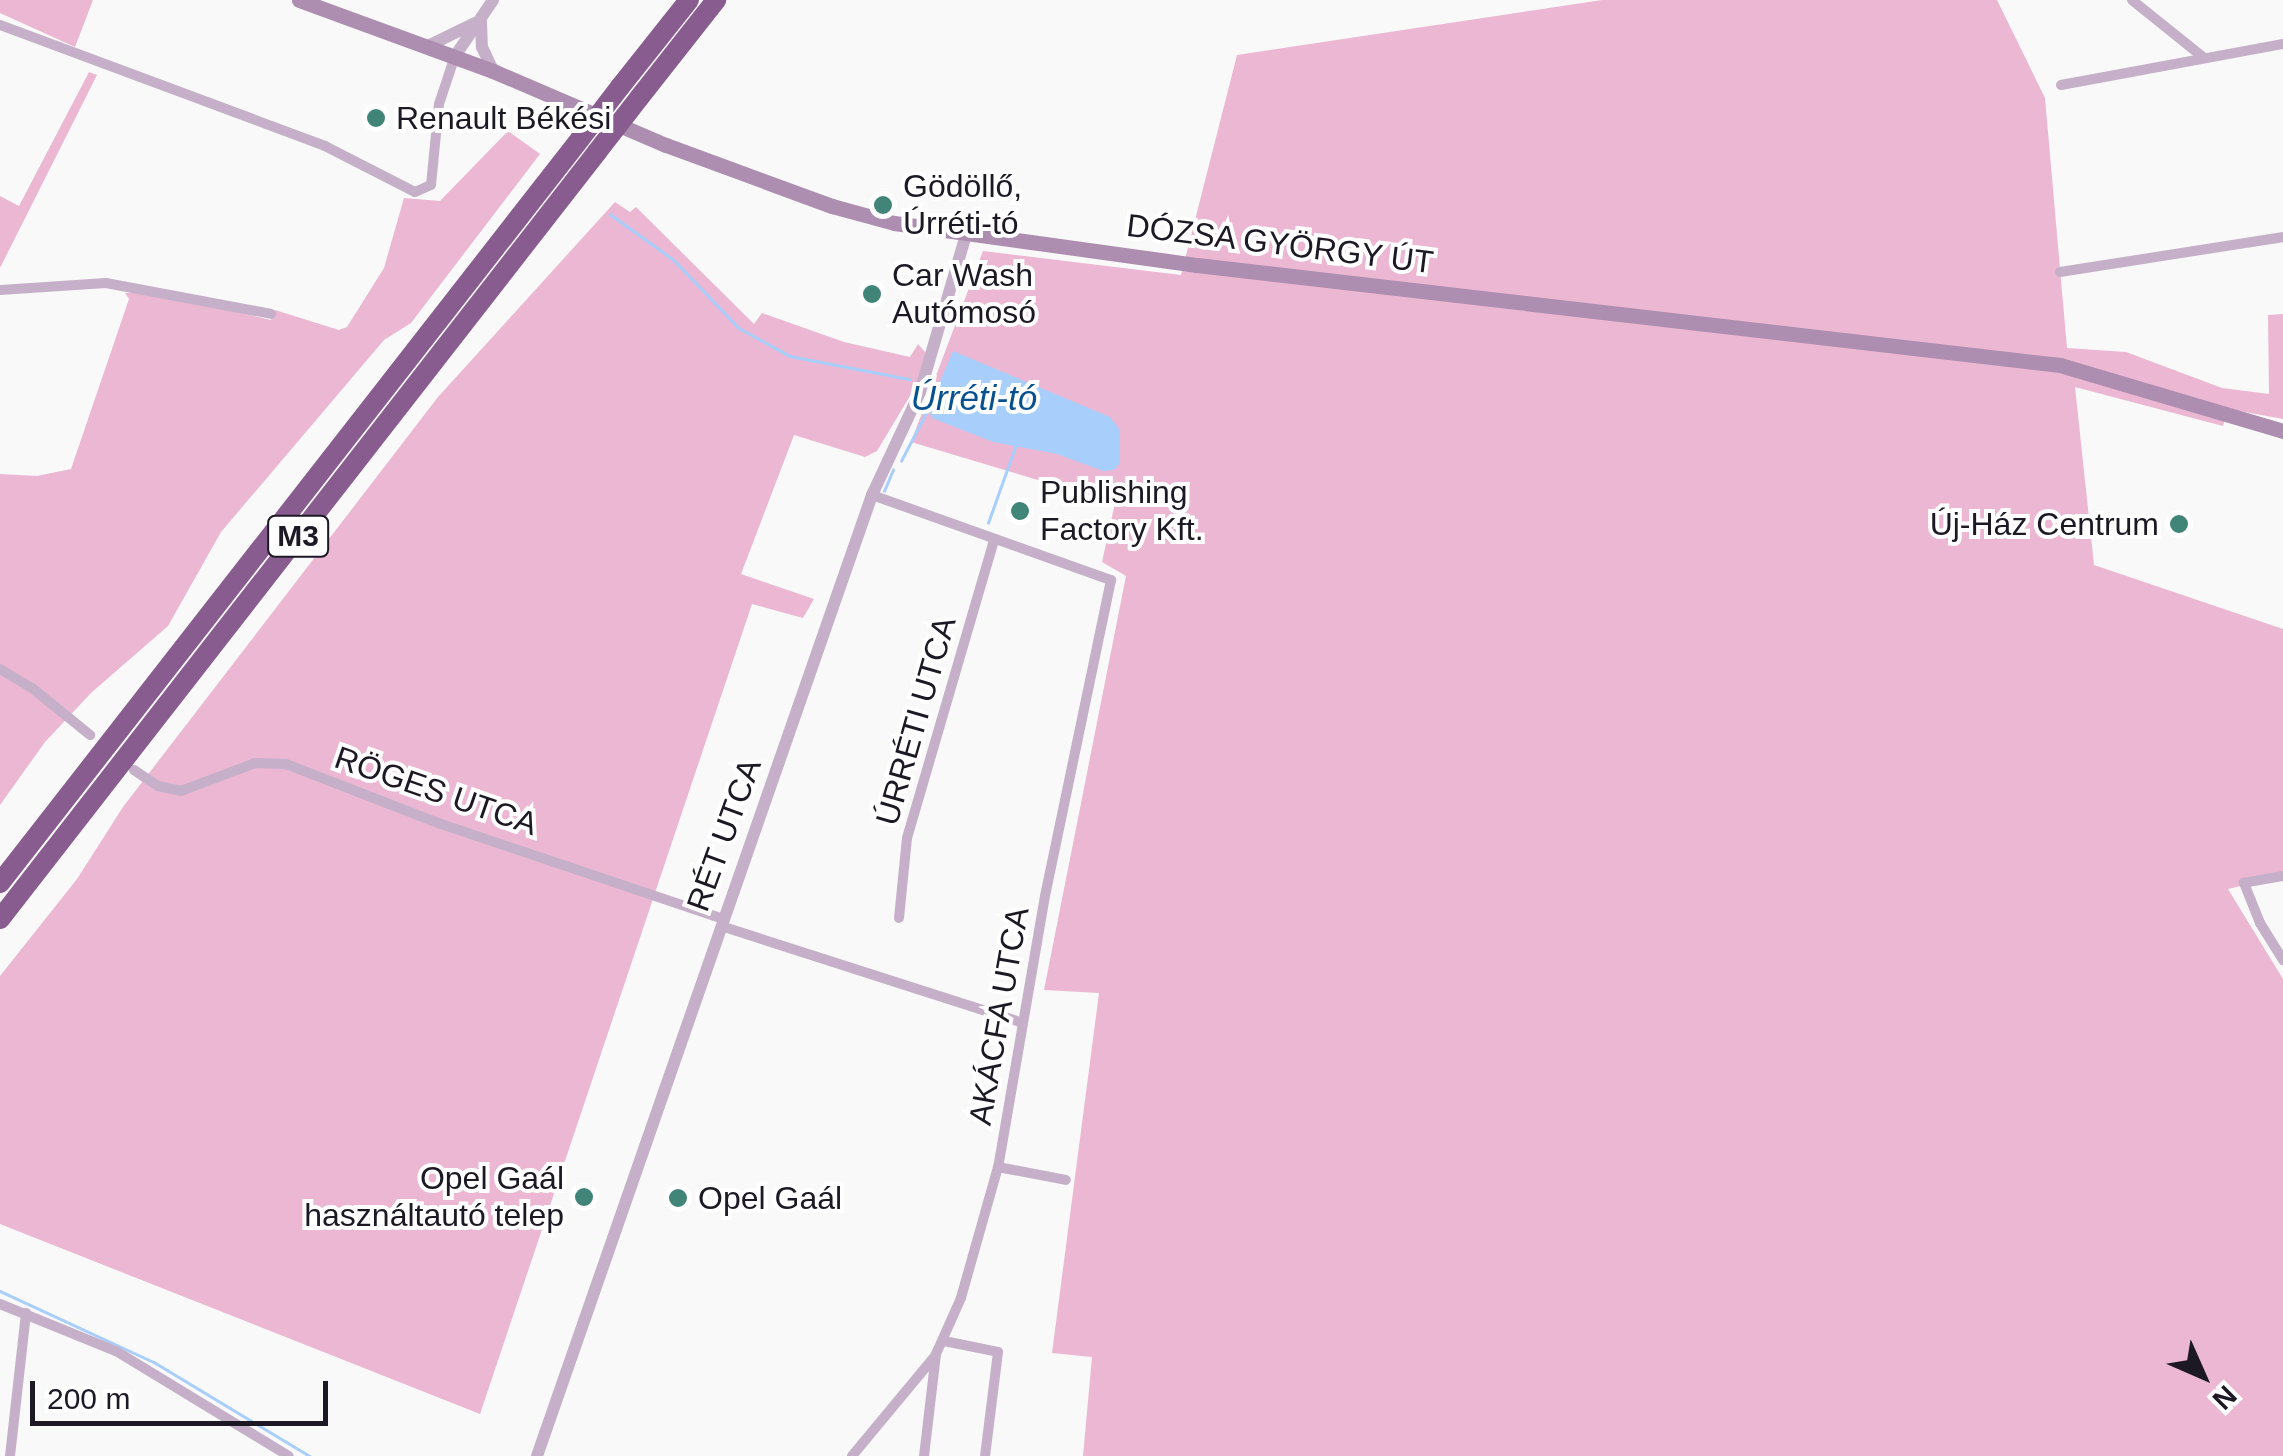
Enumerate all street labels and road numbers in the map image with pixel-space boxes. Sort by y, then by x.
street label: DÓZSA GYÖRGY ÚT [1123,206,1437,282]
road number: M3 [266,511,330,561]
street label: ÚRRÉTI UTCA [868,612,964,830]
street label: RÖGES UTCA [330,738,542,844]
street label: RÉT UTCA [679,753,769,917]
street label: AKÁCFA UTCA [961,903,1037,1129]

